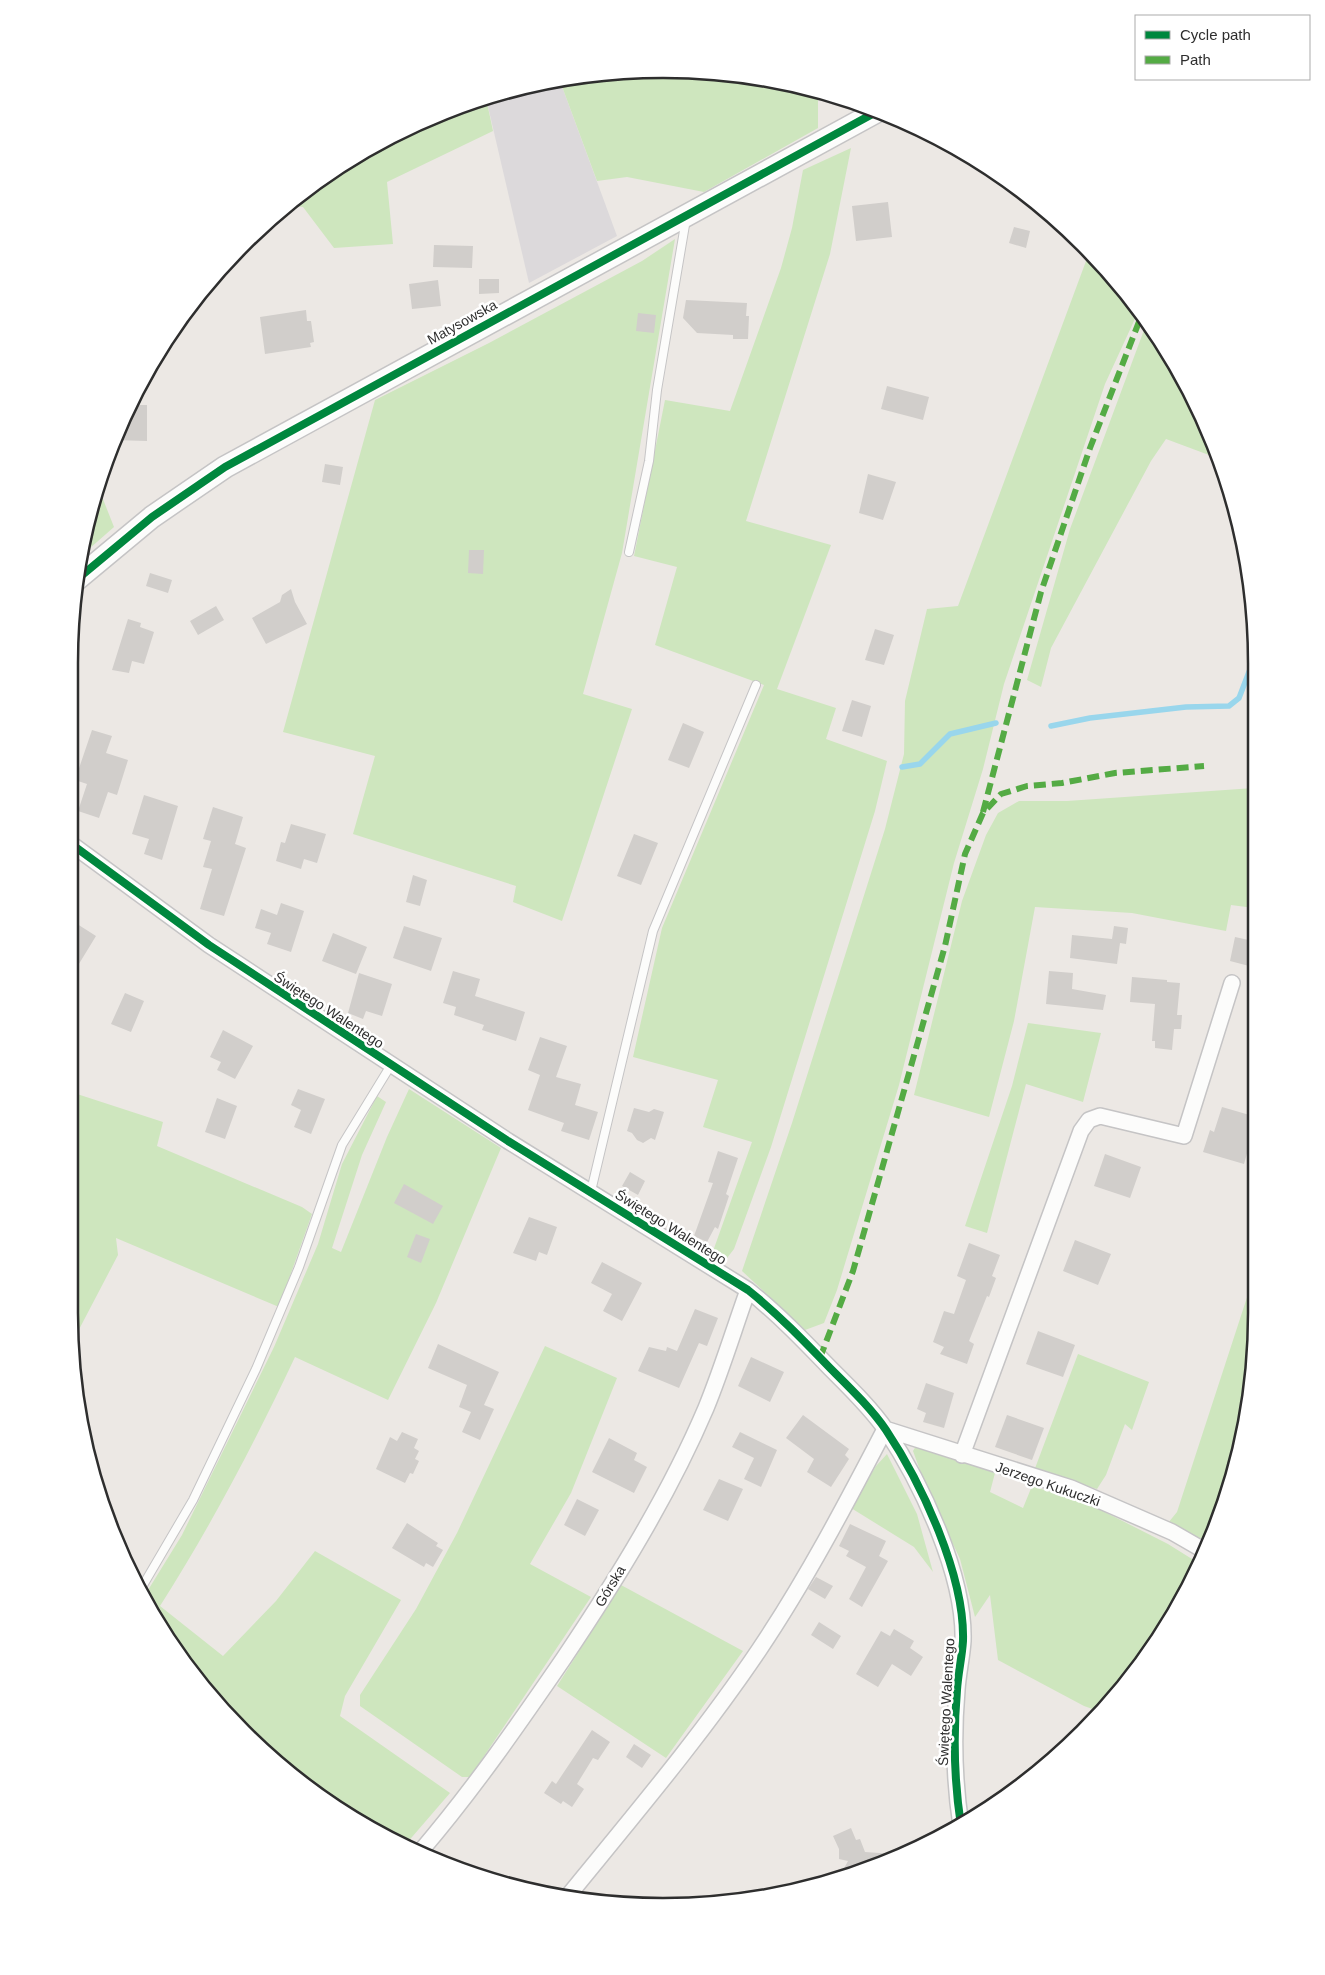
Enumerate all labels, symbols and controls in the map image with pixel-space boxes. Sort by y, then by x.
legend [1135,15,1310,80]
text: Cycle path [1180,26,1251,43]
text: Path [1180,51,1211,68]
street label: Matysowska [424,296,500,348]
street label: Świętego Walentego [271,968,388,1052]
street label: Świętego Walentego [613,1185,730,1268]
street label: Jerzego Kukuczki [994,1459,1102,1509]
street label: Górska [592,1562,629,1609]
street label: Świętego Walentego [934,1637,957,1766]

